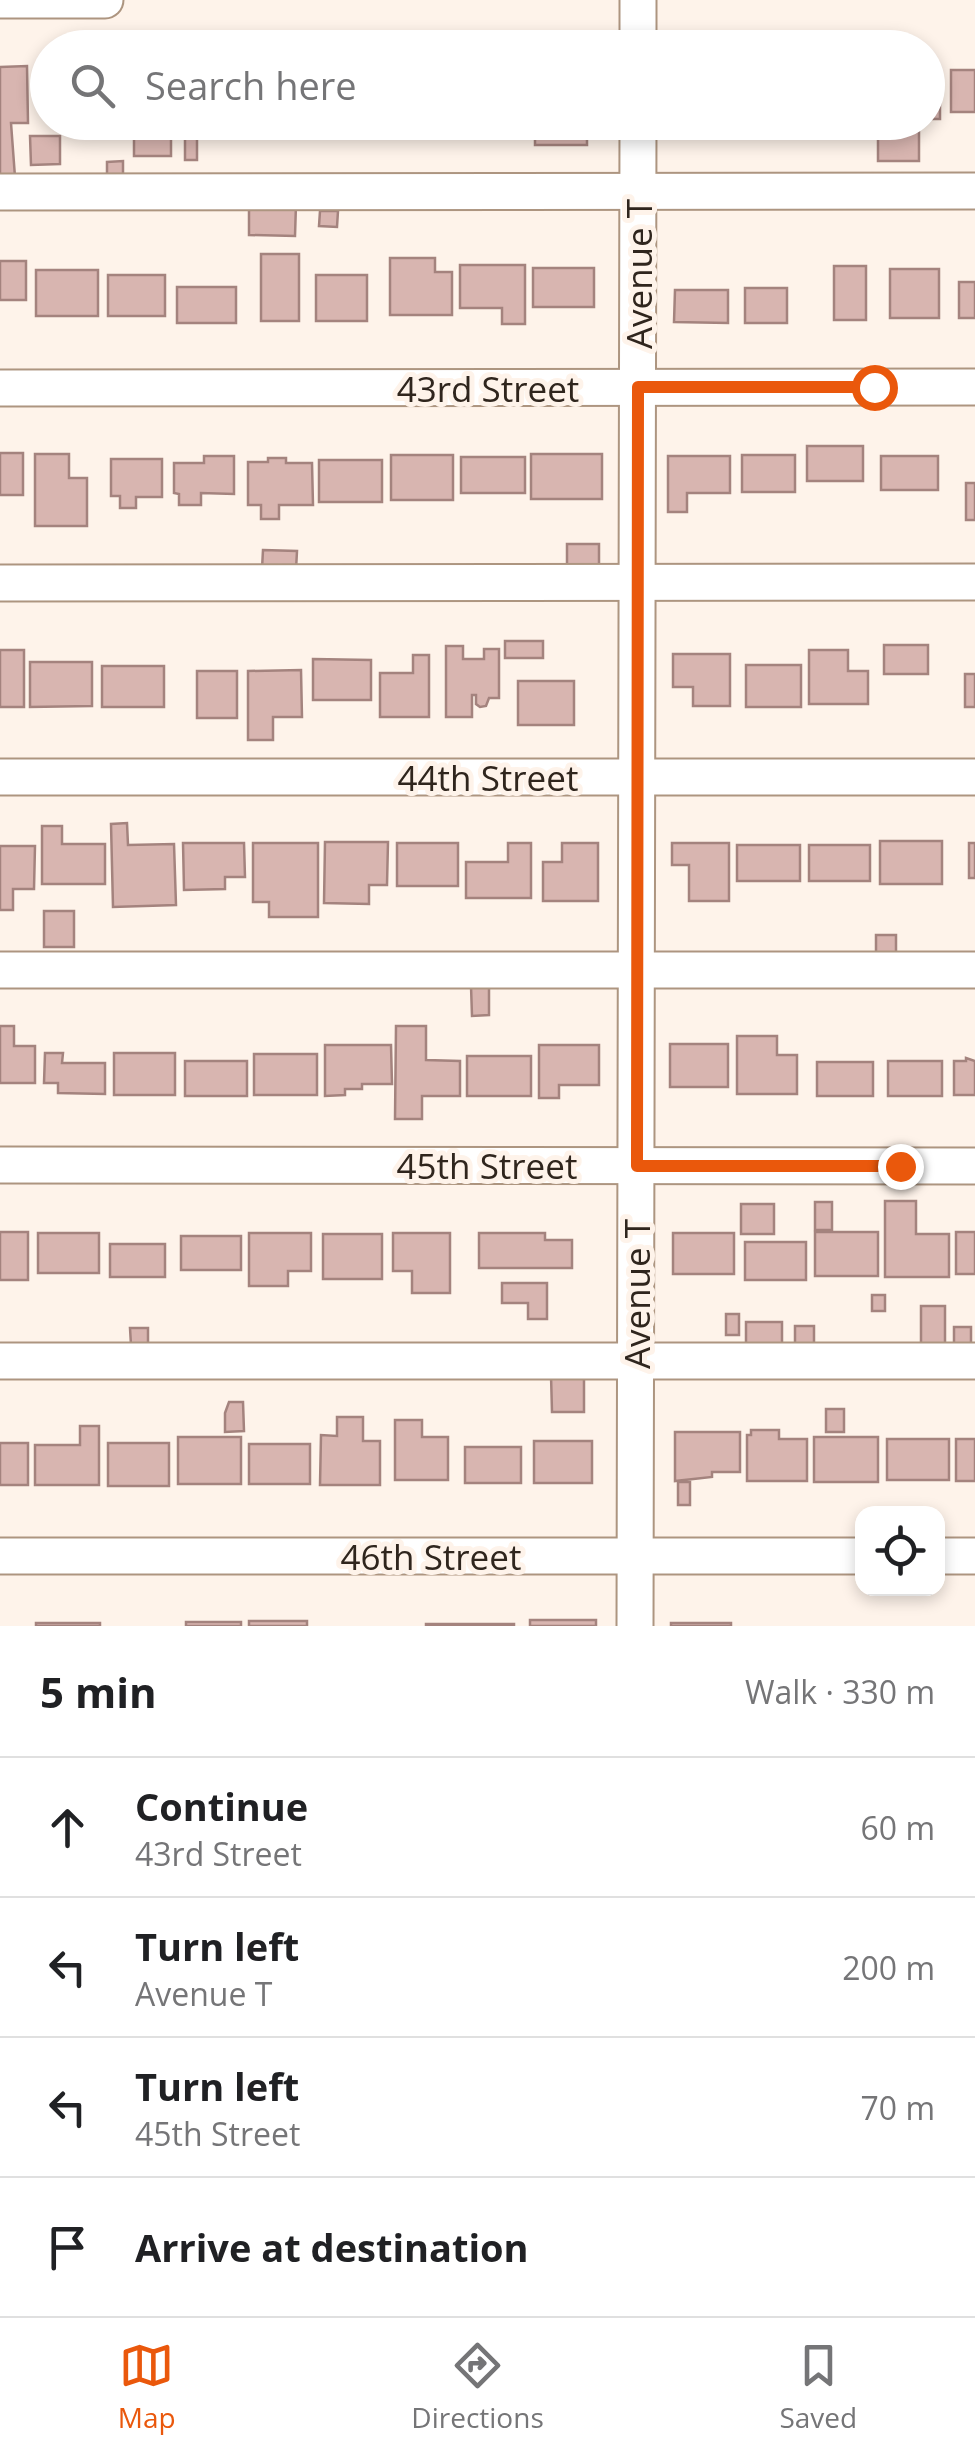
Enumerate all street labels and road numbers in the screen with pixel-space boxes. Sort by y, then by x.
street label: Avenue T [615,199,662,349]
street label: 43rd Street [397,365,579,412]
street label: 44th Street [398,754,578,801]
street label: 45th Street [397,1142,577,1189]
street label: Avenue T [613,1219,660,1369]
street label: 46th Street [341,1533,521,1580]

